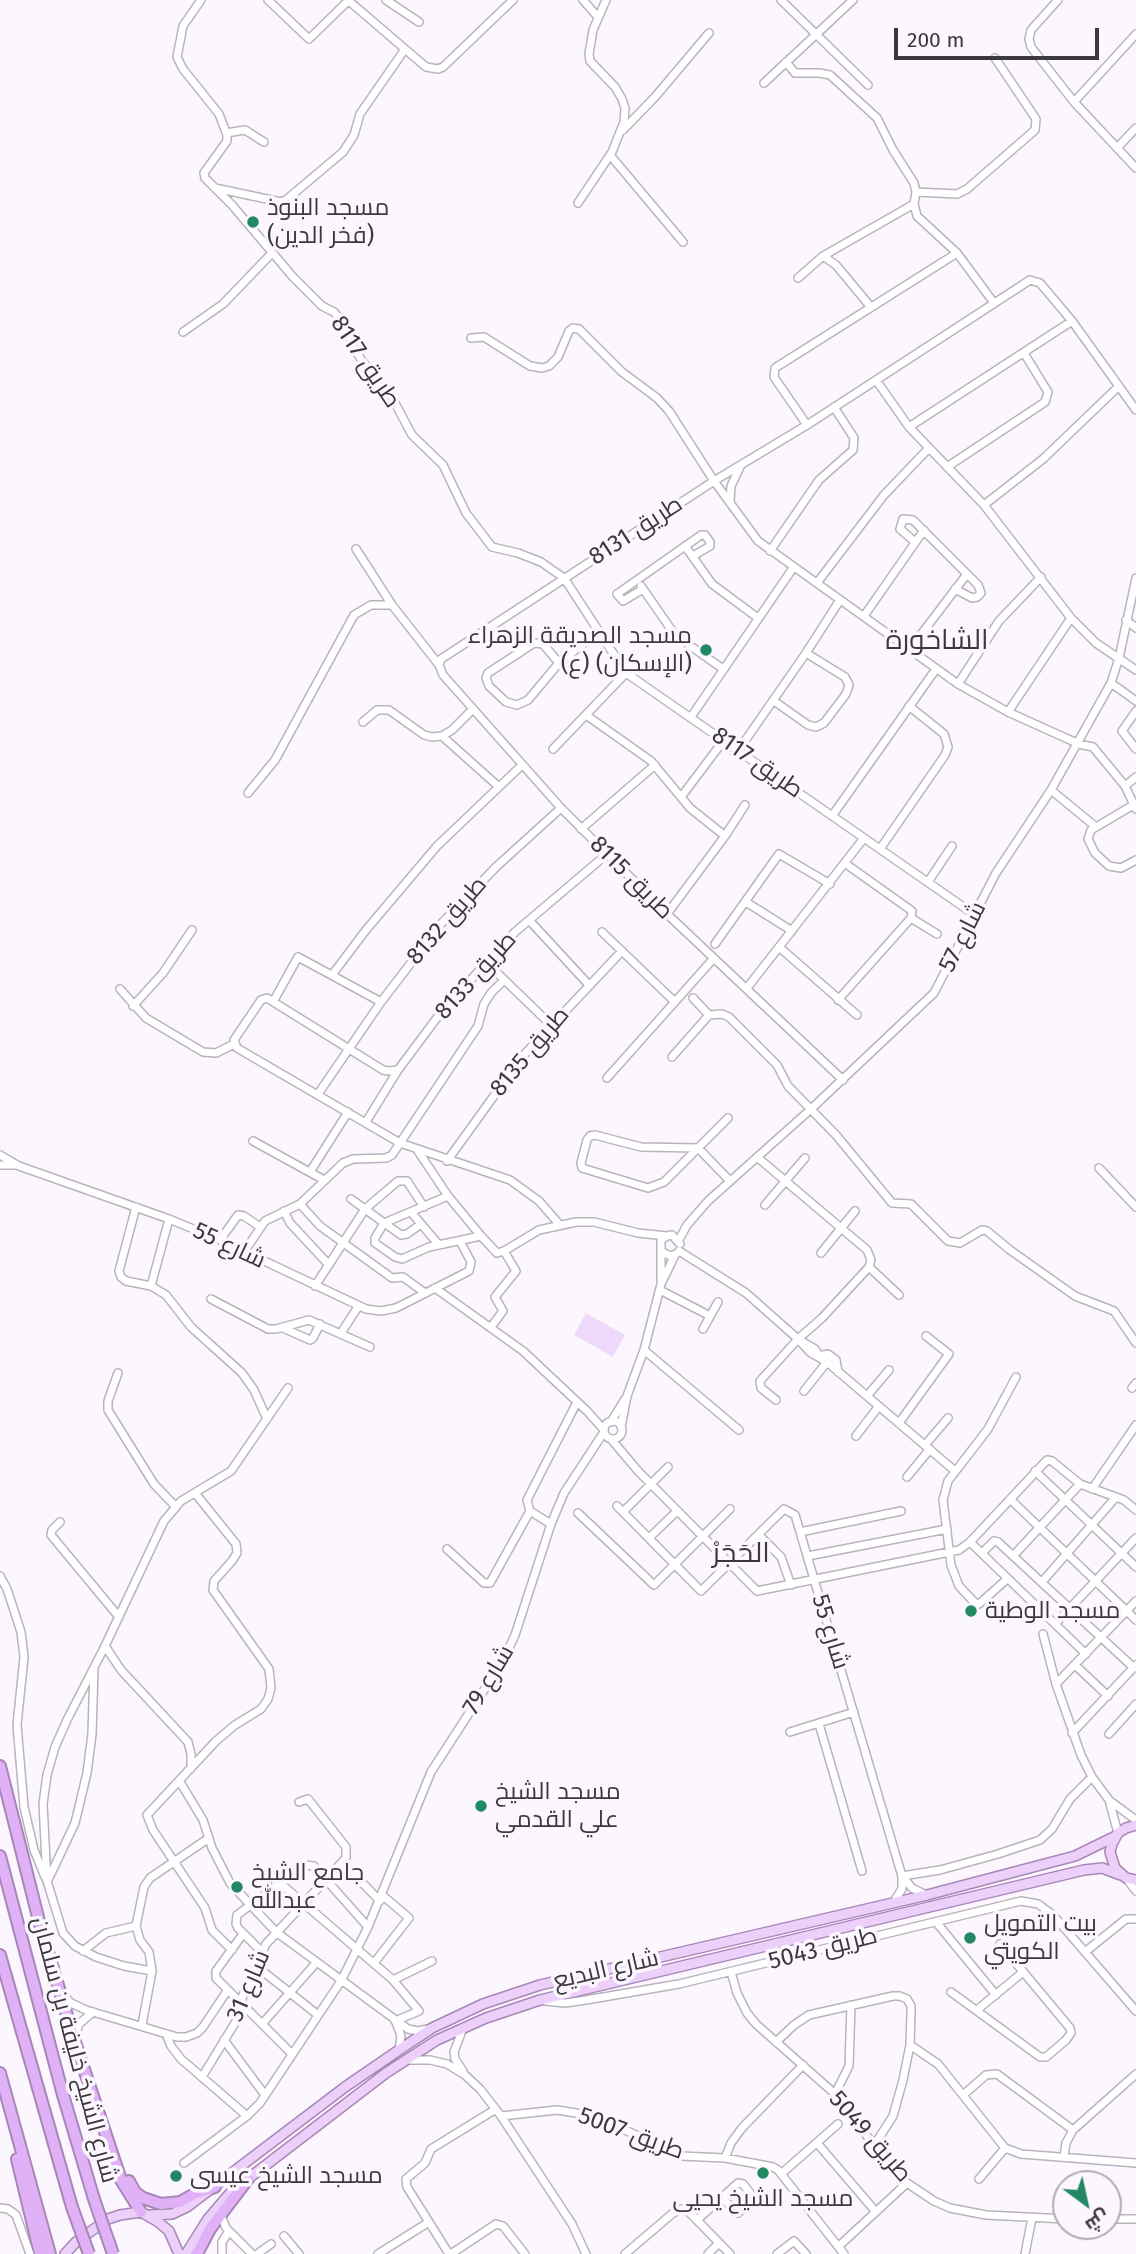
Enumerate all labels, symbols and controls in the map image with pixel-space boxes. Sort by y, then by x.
scale bar [898,14,1103,58]
text: 200 m [907,27,964,53]
place label: مسجد البنوذ (فخر الدين) [267,194,389,250]
marker: مسجد البنوذ (فخر الدين) [245,214,261,230]
street label: طريق 8117 [324,311,406,413]
street label: طريق 8131 [584,490,688,572]
place label: مسجد الصديقة الزهراء (ع) (الإسكان) [468,622,692,678]
district label: الشاخورة [885,624,989,658]
marker: مسجد الصديقة الزهراء (ع) (الإسكان) [698,642,714,658]
street label: طريق 8117 [706,721,808,805]
street label: طريق 8115 [583,830,679,926]
street label: طريق 8132 [401,871,493,971]
street label: شارع 57 [933,897,993,977]
street label: طريق 8133 [429,926,523,1026]
street label: طريق 8135 [484,1001,576,1103]
street label: شارع 55 [188,1217,270,1275]
district label: الحَجَرْ [712,1537,770,1571]
street label: شارع 55 [805,1591,855,1673]
place label: مسجد الوطية [985,1597,1120,1625]
marker: مسجد الوطية [963,1603,979,1619]
street label: شارع 79 [457,1640,521,1720]
place label: مسجد الشيخ علي القدمي [495,1778,621,1834]
marker: مسجد الشيخ علي القدمي [473,1798,489,1814]
place label: جامع الشيخ عبدالله [251,1859,364,1915]
marker: جامع الشيخ عبدالله [229,1879,245,1895]
place label: بيت التمويل الكويتي [984,1910,1097,1966]
street label: شارع الشيخ خليفة بن سلمان [25,1914,123,2186]
street label: طريق 5043 [766,1922,880,1976]
marker: بيت التمويل الكويتي [962,1930,978,1946]
street label: شارع البديع [550,1944,662,1996]
street label: شارع 31 [221,1946,277,2026]
street label: طريق 5049 [823,2085,917,2189]
street label: طريق 5007 [574,2102,688,2166]
place label: مسجد الشيخ عيسى [190,2162,383,2190]
marker: مسجد الشيخ يحيى [755,2165,771,2181]
marker: مسجد الشيخ عيسى [168,2168,184,2184]
north arrow [1052,2170,1122,2240]
place label: مسجد الشيخ يحيى [672,2185,854,2213]
text: ش [1081,2205,1114,2238]

